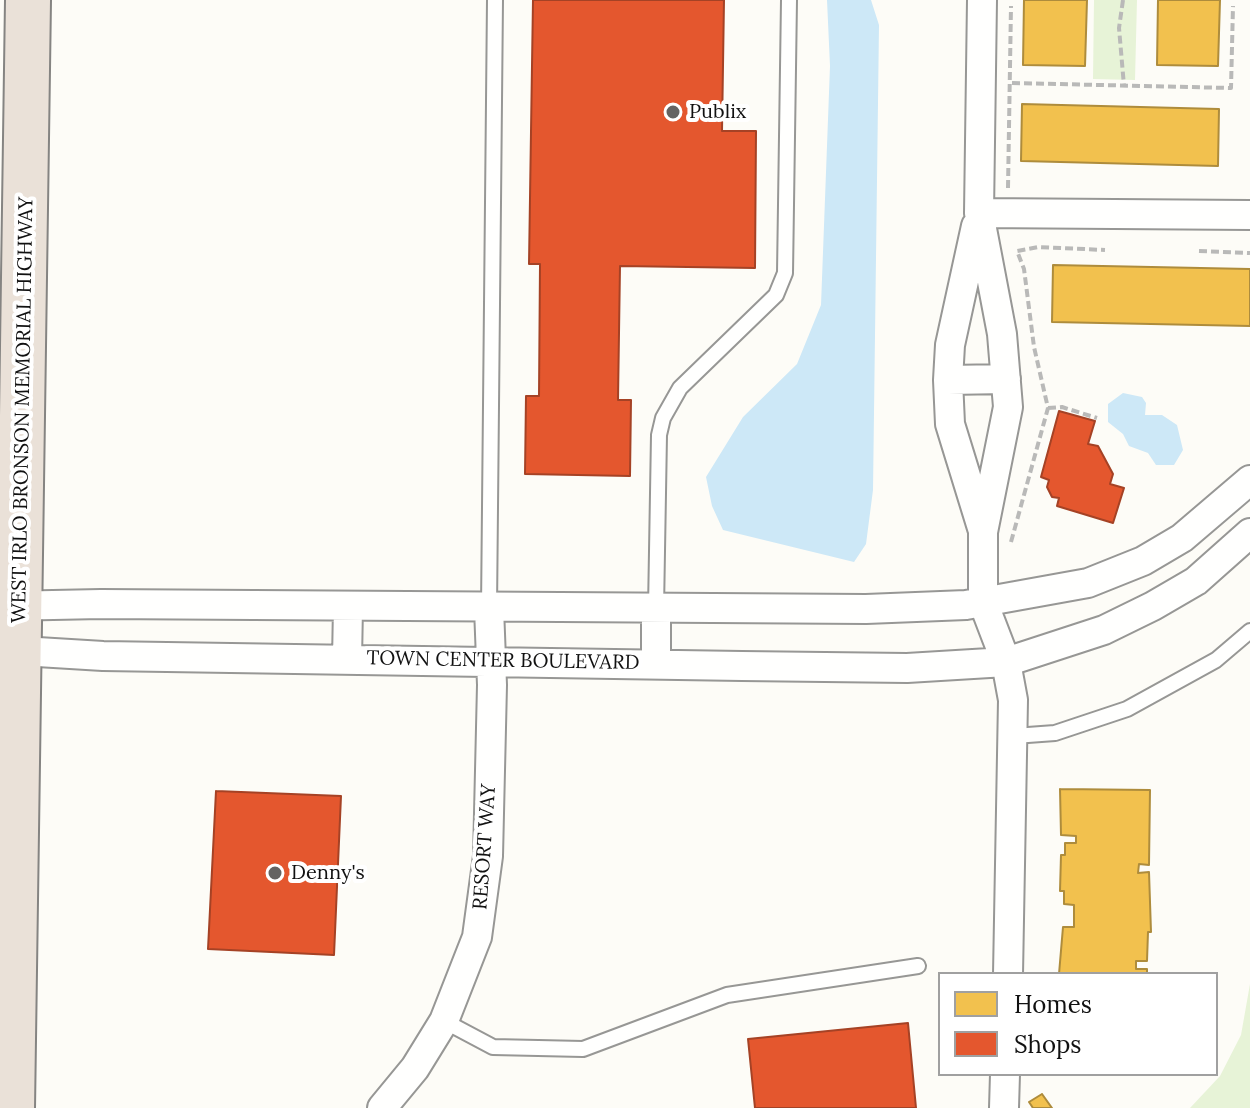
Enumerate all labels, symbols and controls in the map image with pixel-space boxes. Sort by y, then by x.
place label: Publix [689,100,746,124]
marker: Publix [664,103,682,121]
street label: WEST IRLO BRONSON MEMORIAL HIGHWAY [7,197,39,623]
street label: TOWN CENTER BOULEVARD [366,647,640,675]
street label: RESORT WAY [469,783,501,911]
place label: Denny's [291,861,365,885]
marker: Denny's [266,864,284,882]
legend [938,972,1218,1076]
text: Homes [1014,989,1092,1020]
text: Shops [1014,1029,1081,1060]

